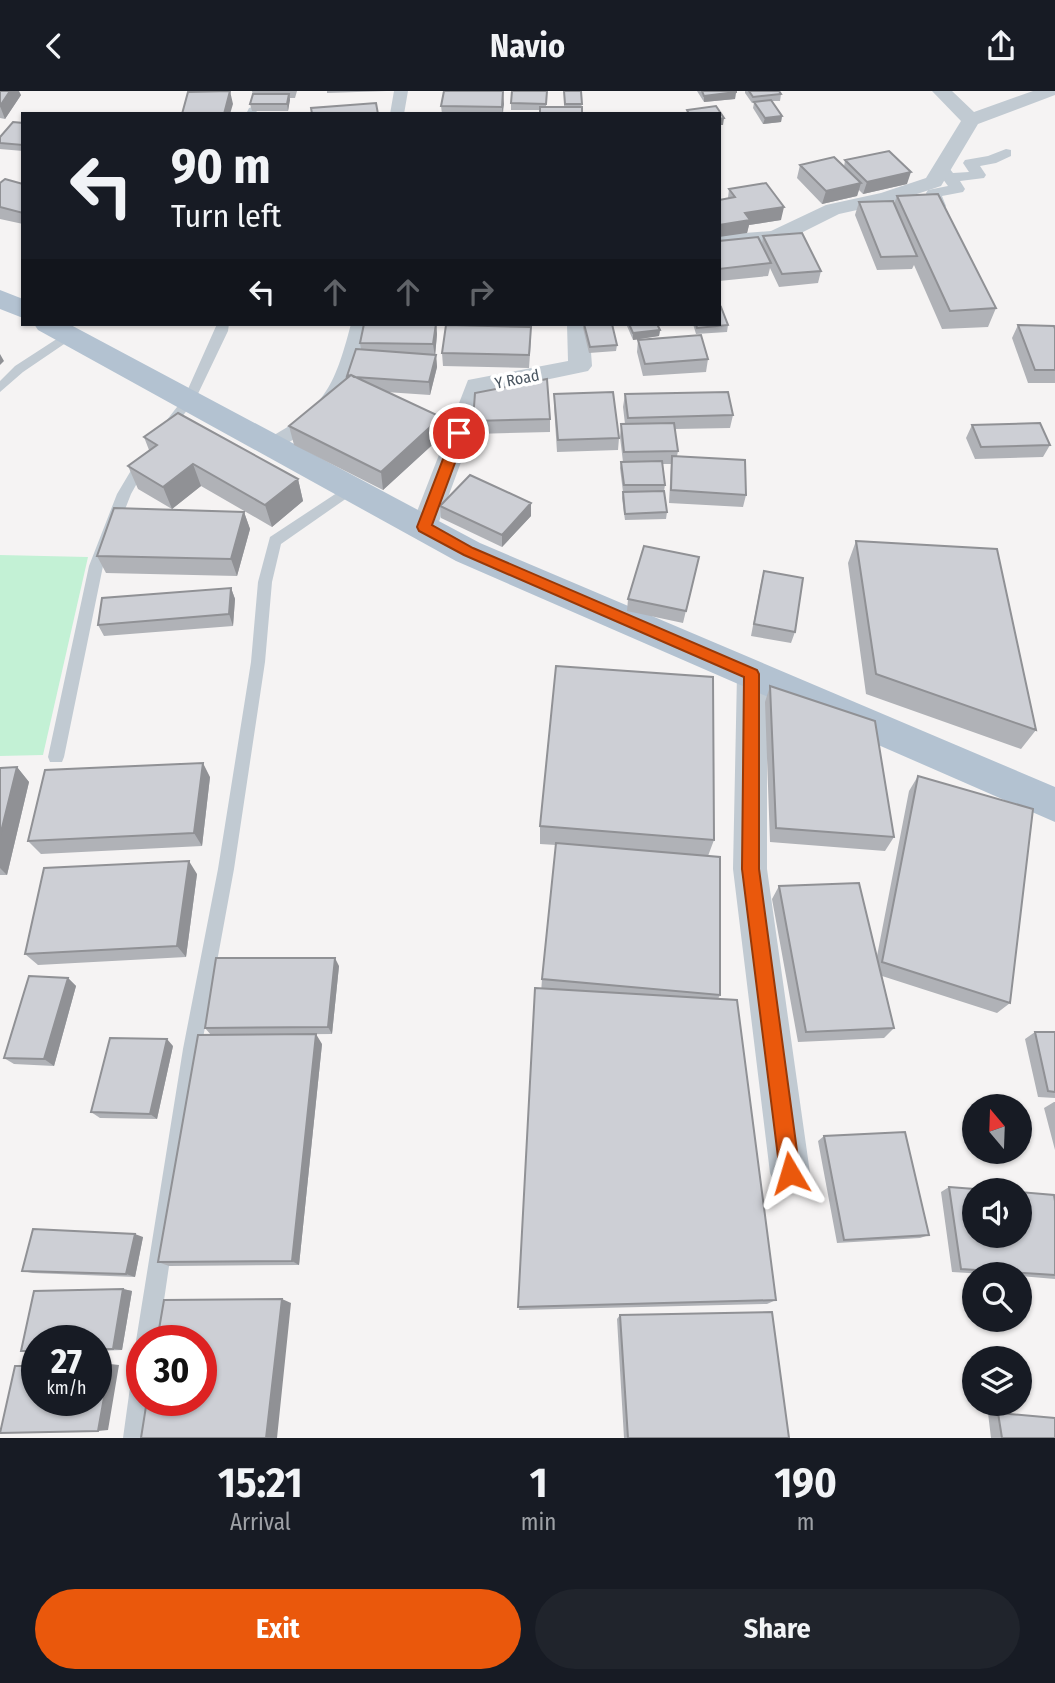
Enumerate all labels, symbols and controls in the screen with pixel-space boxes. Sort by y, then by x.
icon: back [35,27,73,65]
text: Navio [490,27,565,65]
icon: share [982,27,1020,65]
text: 90 m [171,137,271,196]
icon: left [56,140,147,231]
text: Turn left [171,197,281,235]
icon: left [243,273,281,311]
icon: ahead [316,273,354,311]
icon: ahead [389,273,427,311]
icon: right [462,273,500,311]
street label: Y Road [493,365,541,393]
pin [429,403,489,463]
icon: arrive [440,414,478,452]
north arrow [962,1094,1032,1164]
map controls [962,1094,1032,1416]
position arrow [753,1136,827,1210]
button: sound [962,1178,1032,1248]
button: search [962,1262,1032,1332]
speed limit sign: 30 [126,1325,217,1416]
text: 27 [51,1340,82,1382]
button: layers [962,1346,1032,1416]
text: km/h [46,1377,87,1399]
text: 15:21 [218,1458,303,1508]
text: 1 [530,1458,547,1508]
text: 190 [774,1458,837,1508]
text: Arrival [230,1508,291,1536]
text: min [521,1508,556,1536]
text: m [797,1508,815,1536]
button: Exit [35,1589,521,1669]
button: Share [535,1589,1020,1669]

